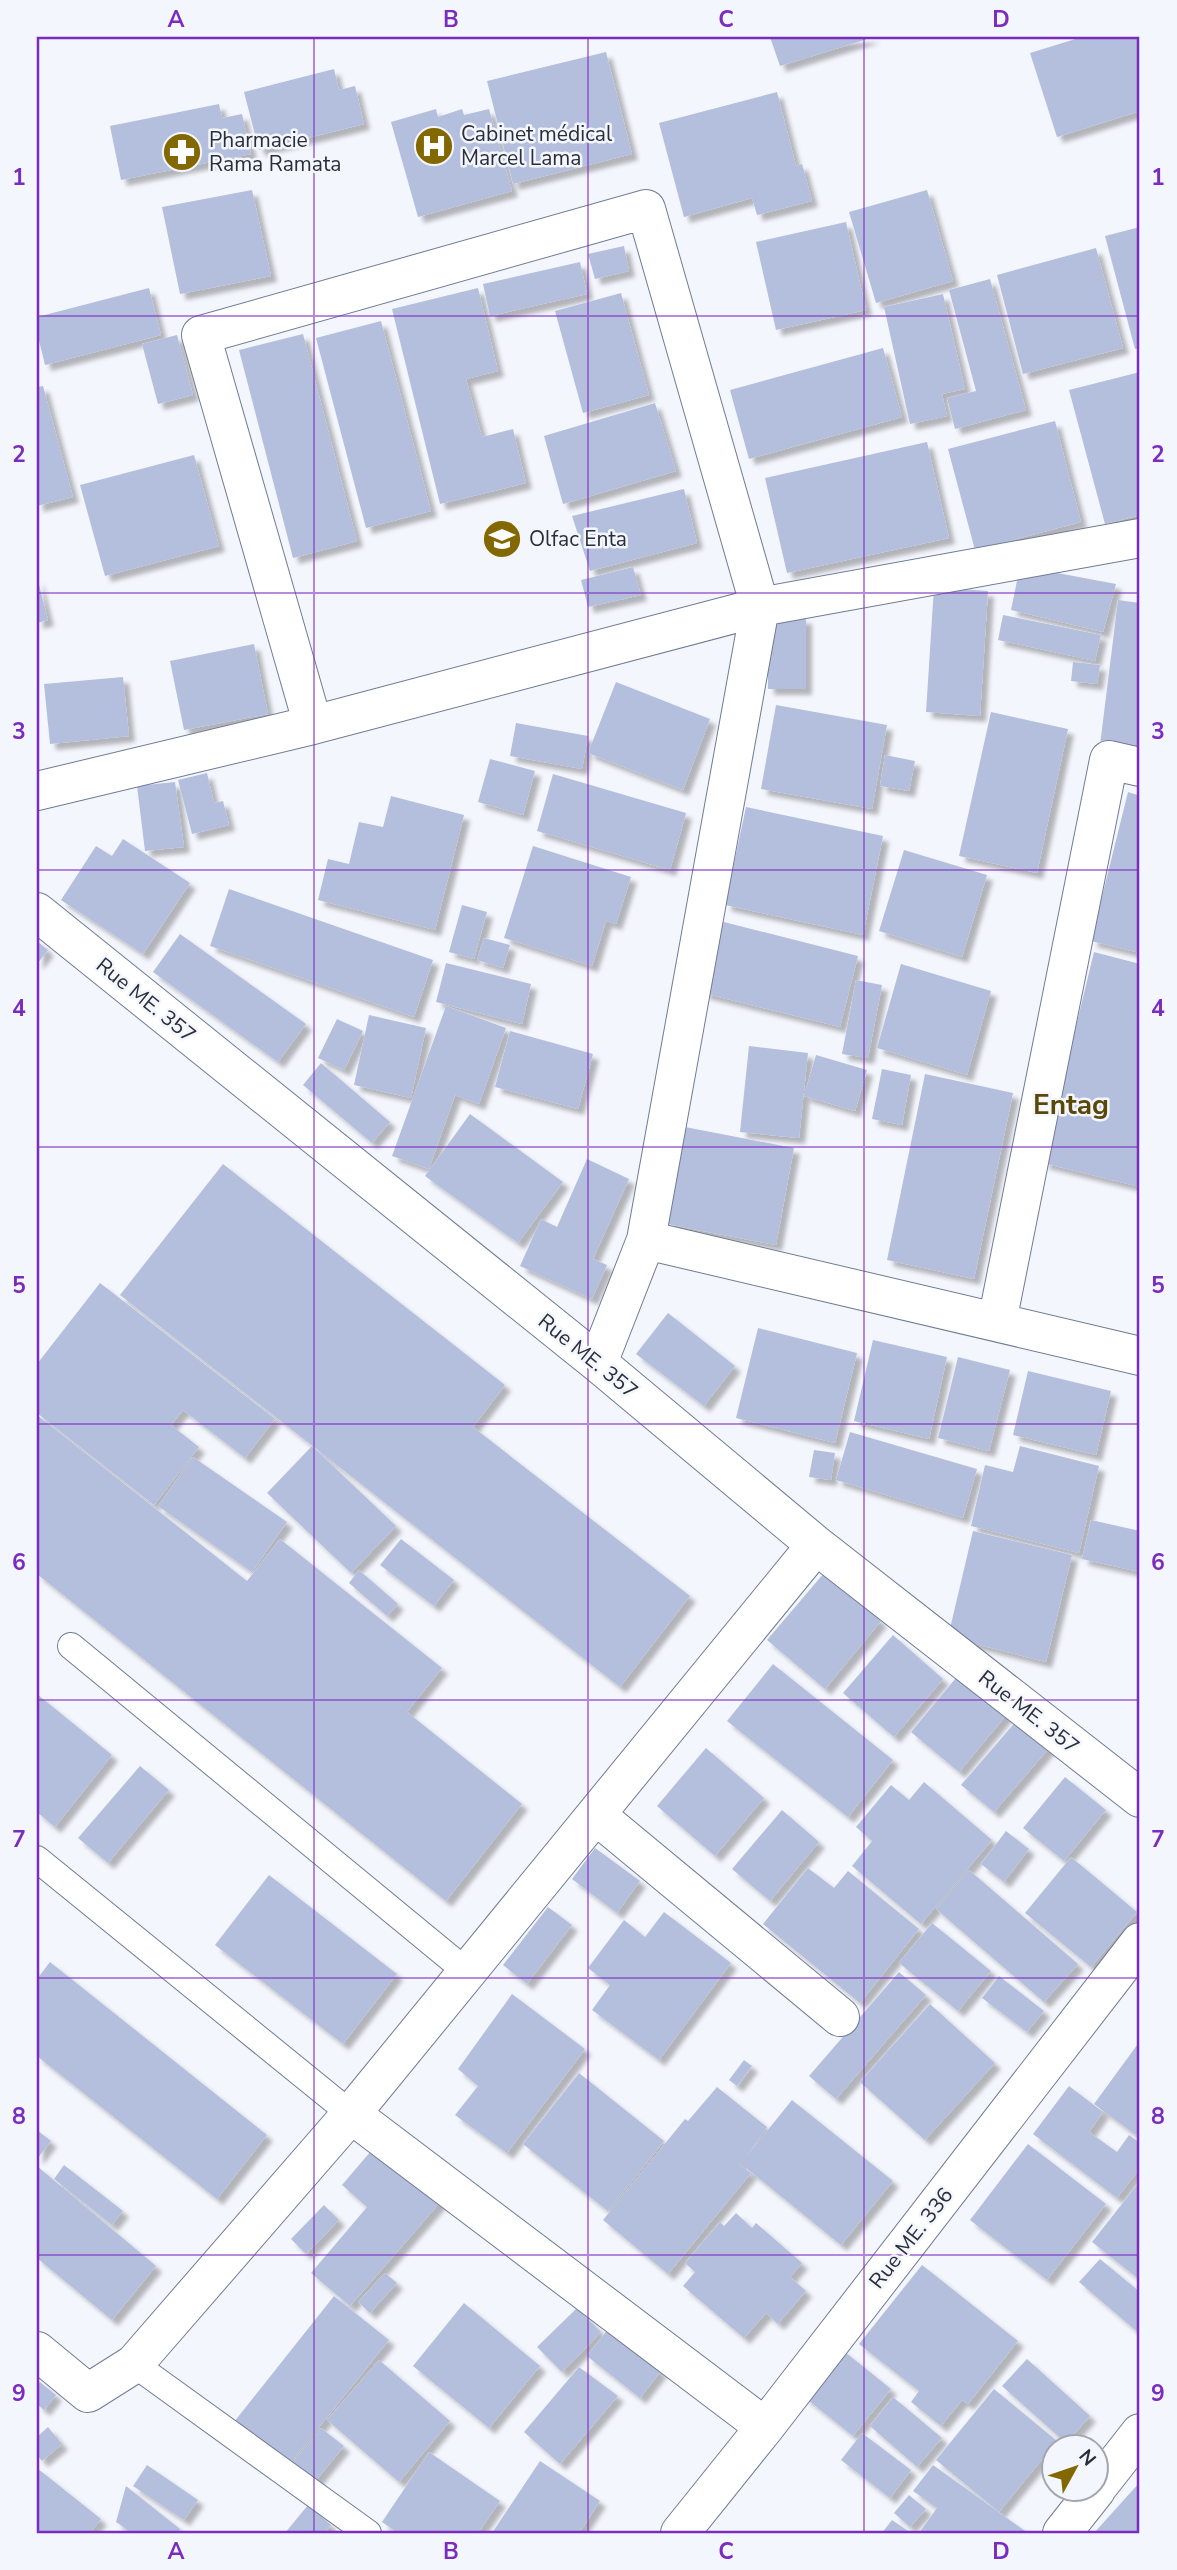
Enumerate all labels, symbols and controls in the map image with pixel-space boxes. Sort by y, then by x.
text: A [167,4,185,35]
text: B [443,4,459,35]
text: C [718,4,734,35]
text: D [992,4,1010,35]
place label: Cabinet médical Marcel Lama [461,120,613,172]
hospital icon: Cabinet médical Marcel Lama [413,125,455,167]
place label: Pharmacie Rama Ramata [209,126,341,178]
pharmacy icon: Pharmacie Rama Ramata [161,131,203,173]
text: 1 [12,162,26,193]
text: 1 [1151,162,1165,193]
text: 2 [12,439,26,470]
text: 2 [1151,439,1165,470]
school or university icon: Olfac Enta [481,518,523,560]
place label: Olfac Enta [529,525,627,553]
text: 3 [12,716,26,747]
text: 3 [1151,716,1165,747]
street label: Rue ME. 357 [90,951,202,1049]
text: 4 [12,993,26,1024]
text: 4 [1151,993,1165,1024]
district label: Entag [1033,1086,1109,1124]
text: 5 [12,1270,26,1301]
text: 5 [1151,1270,1165,1301]
street label: Rue ME. 357 [532,1307,644,1405]
text: 6 [12,1547,26,1578]
text: 6 [1151,1547,1165,1578]
street label: Rue ME. 357 [973,1664,1085,1760]
text: 7 [12,1824,26,1855]
text: 7 [1151,1824,1165,1855]
text: 8 [12,2101,26,2132]
text: 8 [1151,2101,1165,2132]
street label: Rue ME. 336 [863,2182,959,2294]
text: 9 [12,2378,26,2409]
text: 9 [1151,2378,1165,2409]
north arrow [1040,2434,1110,2504]
text: N [1073,2444,1102,2472]
text: A [167,2536,185,2567]
text: B [443,2536,459,2567]
text: C [718,2536,734,2567]
text: D [992,2536,1010,2567]

